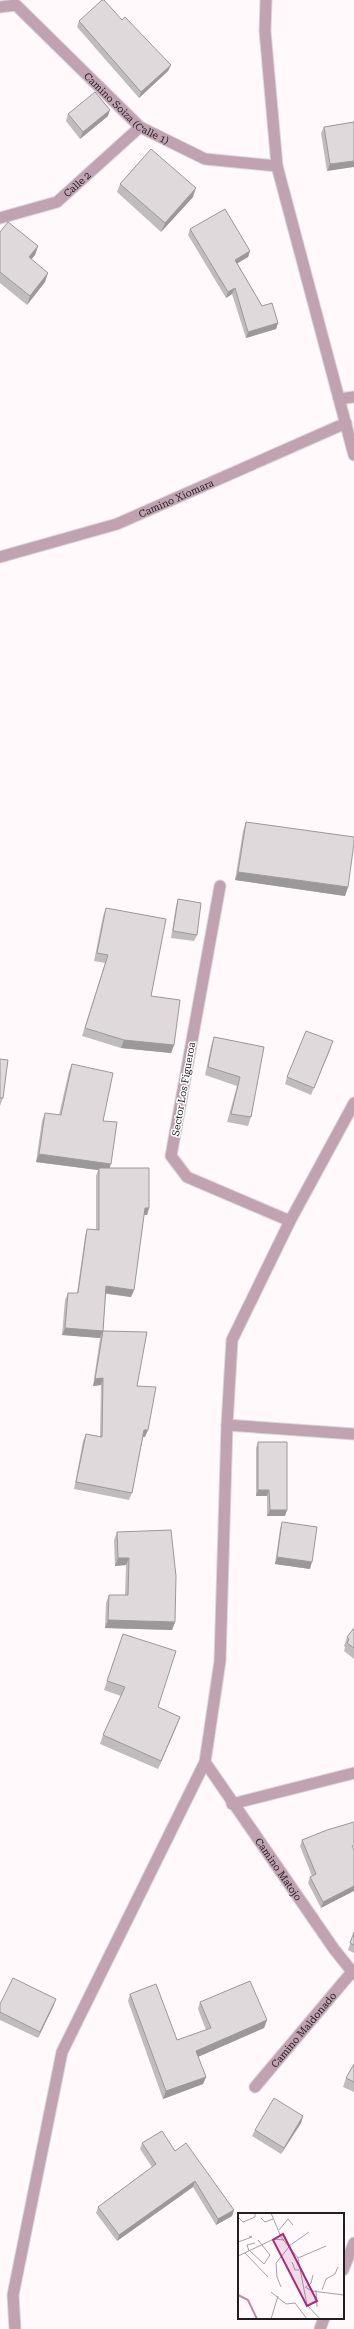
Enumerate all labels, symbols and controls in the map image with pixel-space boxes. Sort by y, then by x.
street label: Camino Soiza (Calle 1) [82,70,171,146]
street label: Calle 2 [62,169,93,199]
street label: Camino Xiomara [137,477,216,520]
street label: Sector Los Figueroa [170,1040,197,1137]
street label: Camino Matojo [253,1836,304,1903]
street label: Camino Maldonado [269,1990,338,2070]
inset map [238,2213,344,2319]

